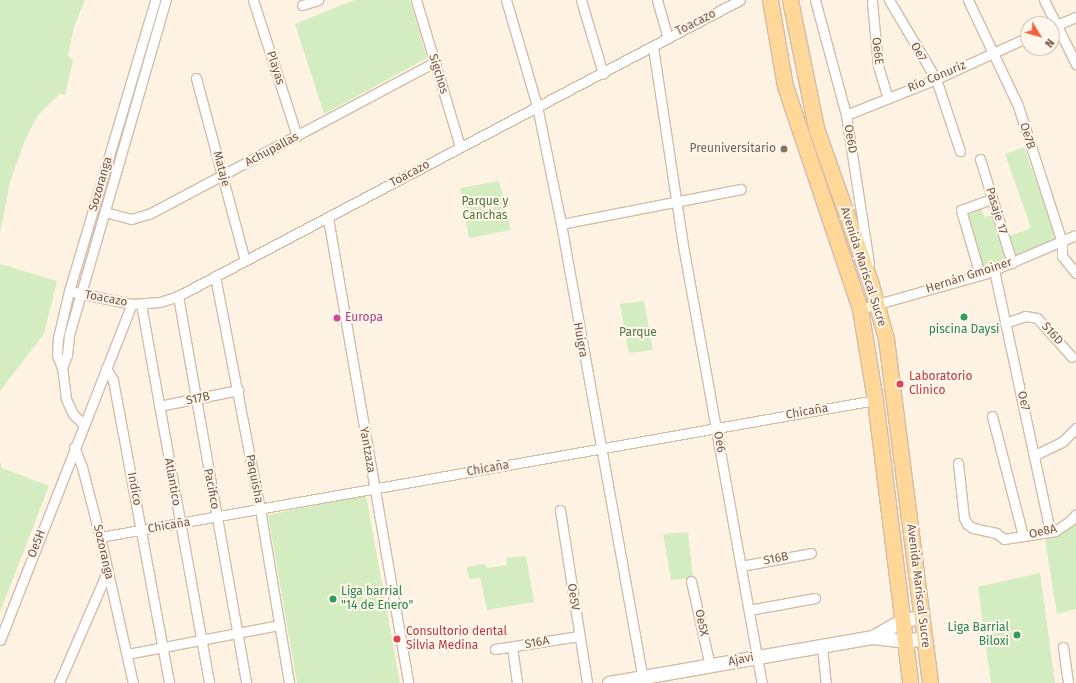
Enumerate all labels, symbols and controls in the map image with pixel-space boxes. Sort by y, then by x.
street label: Toacazo [673,7,719,39]
north arrow [1020,16,1060,56]
street label: Oe6E [868,36,886,66]
text: N [1042,36,1057,50]
street label: Oe7 [907,40,929,64]
street label: Playas [263,49,287,87]
street label: Sigchos [425,52,451,96]
street label: Río Conuriz [906,58,968,96]
street label: Oe7B [1016,121,1038,151]
street label: Oe6D [840,123,860,155]
street label: Achupallas [243,130,301,170]
place label: Preuniversitario [689,142,776,156]
marker: Preuniversitario [779,144,789,154]
street label: Mataje [209,150,233,188]
street label: Sozoranga [86,155,116,213]
street label: Toacazo [388,157,432,191]
street label: Pasaje 17 [982,186,1010,236]
park label: Parque y Canchas [462,195,508,223]
street label: Avenida Mariscal Sucre [837,205,889,329]
street label: Hernán Gmoiner [924,255,1014,297]
street label: Toacazo [83,288,129,310]
place label: Europa [345,311,383,325]
marker: piscina Daysi [959,312,969,322]
marker: Europa [332,313,342,323]
street label: S16D [1038,320,1066,348]
street label: Huigra [570,321,590,359]
place label: piscina Daysi [929,323,999,337]
park label: Parque [619,326,657,340]
place label: Laboratorio Clinico [909,370,972,398]
marker: Laboratorio Clinico [894,378,906,390]
street label: S17B [185,389,211,409]
street label: Oe7 [1014,390,1032,412]
street label: Chicaña [785,401,829,423]
street label: Yantzaza [356,426,378,474]
street label: Oe6 [710,430,728,454]
street label: Paquisha [242,453,266,505]
street label: Atlantico [161,457,183,507]
street label: Chicaña [466,458,510,480]
street label: Pacifico [200,467,222,511]
street label: Indico [124,471,144,507]
street label: Chicaña [147,515,191,537]
street label: Oe8A [1028,522,1058,542]
street label: Sozoranga [90,523,116,581]
street label: Avenida Mariscal Sucre [903,523,933,649]
street label: Oe5H [25,528,49,560]
street label: S16B [762,550,790,568]
street label: Oe5V [564,583,582,611]
place label: Liga barrial "14 de Enero" [341,585,413,613]
marker: Liga barrial "14 de Enero" [328,594,338,604]
street label: Oe5X [691,608,711,638]
place label: Liga Barrial Biloxi [948,621,1009,649]
place label: Consultorio dental Silvia Medina [406,625,507,653]
marker: Liga Barrial Biloxi [1012,630,1022,640]
marker: Consultorio dental Silvia Medina [391,633,403,645]
street label: S16A [524,634,550,652]
street label: Ajavi [727,650,755,670]

